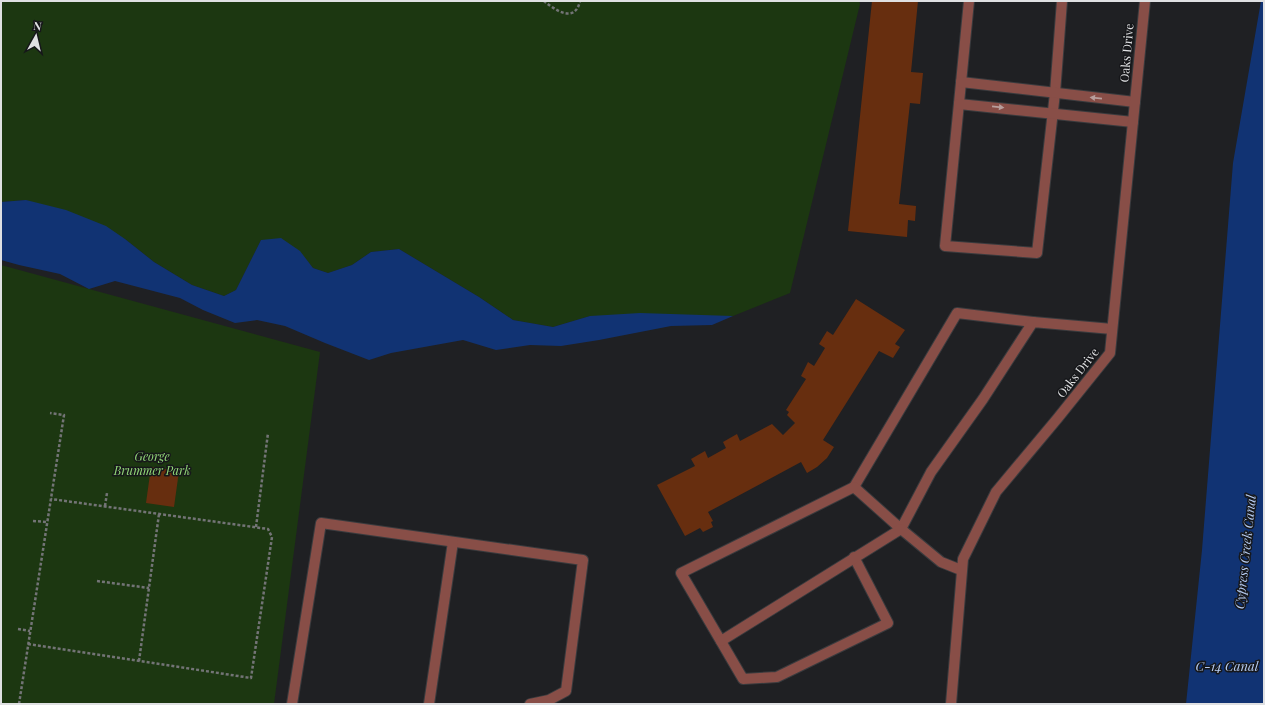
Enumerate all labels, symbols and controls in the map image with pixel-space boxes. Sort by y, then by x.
north arrow [16,16,56,56]
text: N [32,18,42,34]
street label: Oaks Drive [1115,23,1137,83]
one-way arrow [1090,95,1103,101]
one-way arrow [992,104,1004,111]
street label: Oaks Drive [1053,344,1102,401]
park label: George Brummer Park [113,448,190,478]
water label: Cypress Creek Canal [1230,493,1259,610]
water label: C-14 Canal [1196,657,1260,674]

